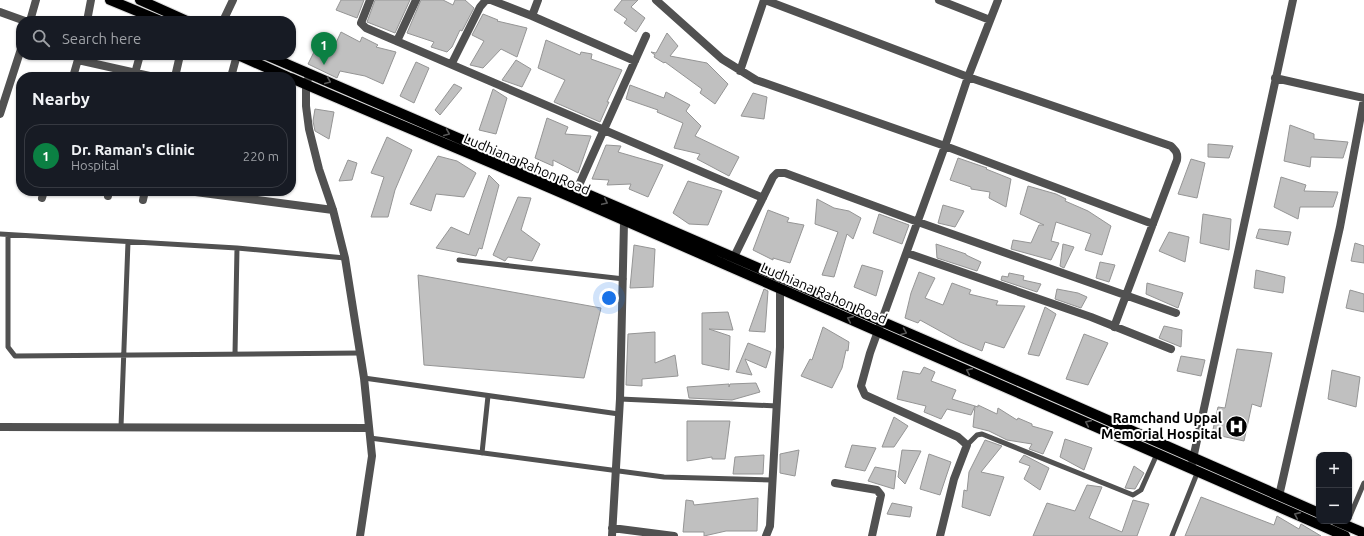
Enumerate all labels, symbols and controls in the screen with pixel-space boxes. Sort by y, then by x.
search box [16,16,296,60]
icon: search [30,27,52,49]
text: Search here [62,30,141,47]
pin: 1 [311,32,337,65]
one-way arrow [324,76,331,84]
text: Nearby [32,89,90,108]
one-way arrow [444,128,451,136]
street label: Ludhiana Rahon Road [461,130,593,198]
text: Dr. Raman's Clinic [71,141,195,158]
text: 1 [42,149,50,163]
text: 220 m [243,149,279,163]
text: Hospital [71,158,119,172]
one-way arrow [601,197,608,205]
street label: Ludhiana Rahon Road [758,259,890,327]
your location [599,288,619,308]
one-way arrow [846,316,854,324]
one-way arrow [899,327,907,335]
one-way arrow [966,367,973,375]
place label: Ramchand Uppal Memorial Hospital [1101,410,1222,442]
hospital icon: Ramchand Uppal Memorial Hospital [1224,413,1250,439]
one-way arrow [1084,420,1091,428]
map controls [1316,452,1352,524]
button: + [1316,452,1352,488]
button: − [1316,488,1352,524]
one-way arrow [1293,512,1301,520]

